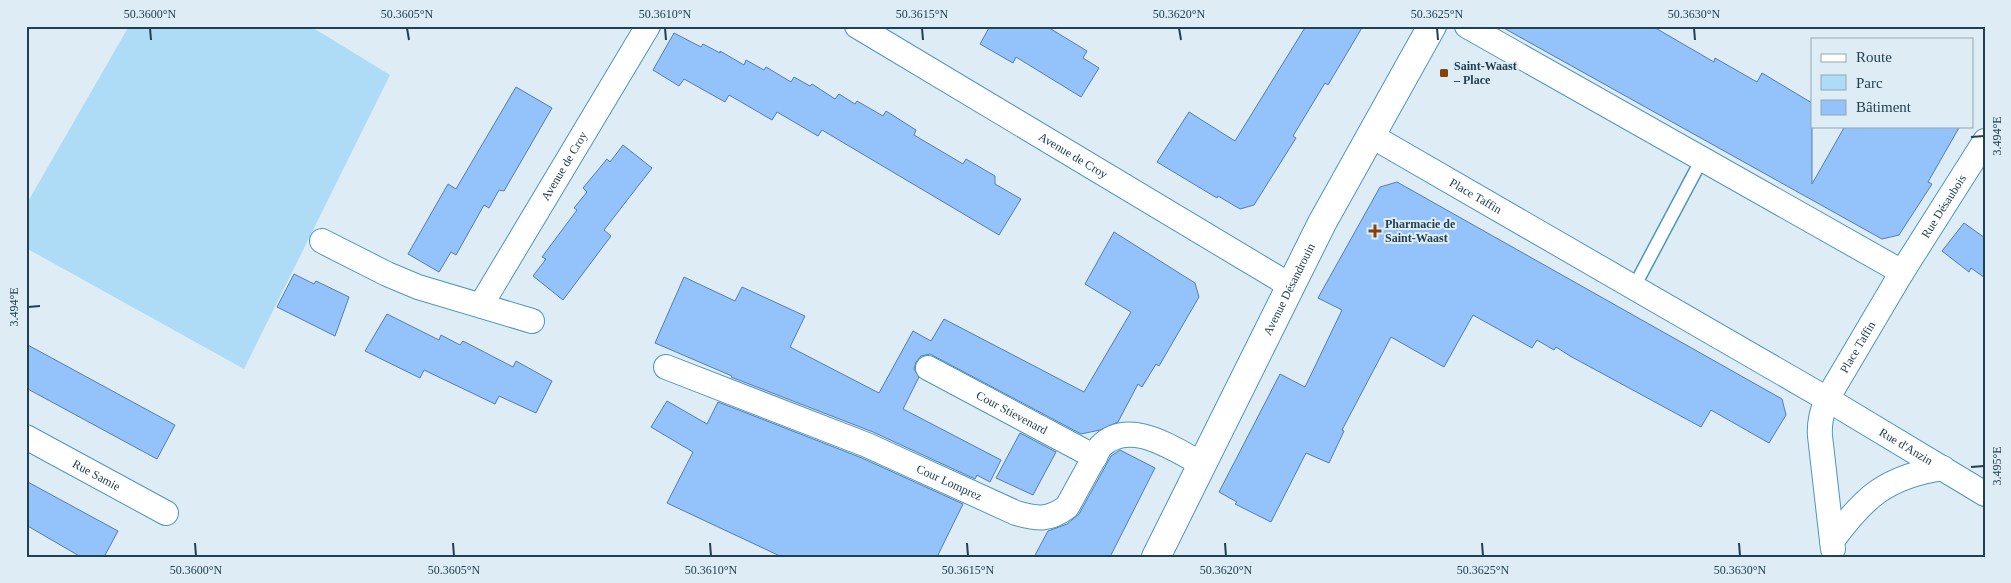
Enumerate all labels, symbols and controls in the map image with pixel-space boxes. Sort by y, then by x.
text: 50.3600°N [124,7,177,21]
text: 50.3605°N [381,7,434,21]
text: 50.3610°N [639,7,692,21]
text: 50.3615°N [896,7,949,21]
text: 50.3620°N [1153,7,1206,21]
text: 50.3625°N [1411,7,1464,21]
text: 50.3630°N [1668,7,1721,21]
legend [1811,38,1974,128]
text: Route [1856,49,1892,65]
place label: Saint-Waast – Place [1453,59,1517,87]
marker: Saint-Waast – Place [1438,67,1450,79]
text: Parc [1856,75,1883,91]
text: Bâtiment [1856,99,1912,115]
text: 3.494°E [1990,116,2004,156]
street label: Avenue de Croy [538,129,590,203]
street label: Avenue de Croy [1036,130,1110,181]
street label: Rue Désaubois [1918,172,1969,241]
street label: Place Taffin [1447,176,1504,217]
place label: Pharmacie de Saint-Waast [1385,217,1456,245]
marker: Pharmacie de Saint-Waast [1369,225,1381,237]
street label: Avenue Désandrouin [1260,241,1318,337]
text: 3.494°E [7,287,21,327]
street label: Place Taffin [1837,319,1878,375]
street label: Cour Stievenard [974,388,1050,437]
street label: Rue d'Anzin [1877,425,1935,468]
text: 3.495°E [1990,446,2004,486]
street label: Rue Samie [70,457,123,494]
street label: Cour Lomprez [914,462,984,504]
text: 50.3600°N [170,563,223,577]
text: 50.3605°N [428,563,481,577]
text: 50.3610°N [685,563,738,577]
text: 50.3615°N [942,563,995,577]
text: 50.3620°N [1200,563,1253,577]
text: 50.3625°N [1457,563,1510,577]
text: 50.3630°N [1714,563,1767,577]

